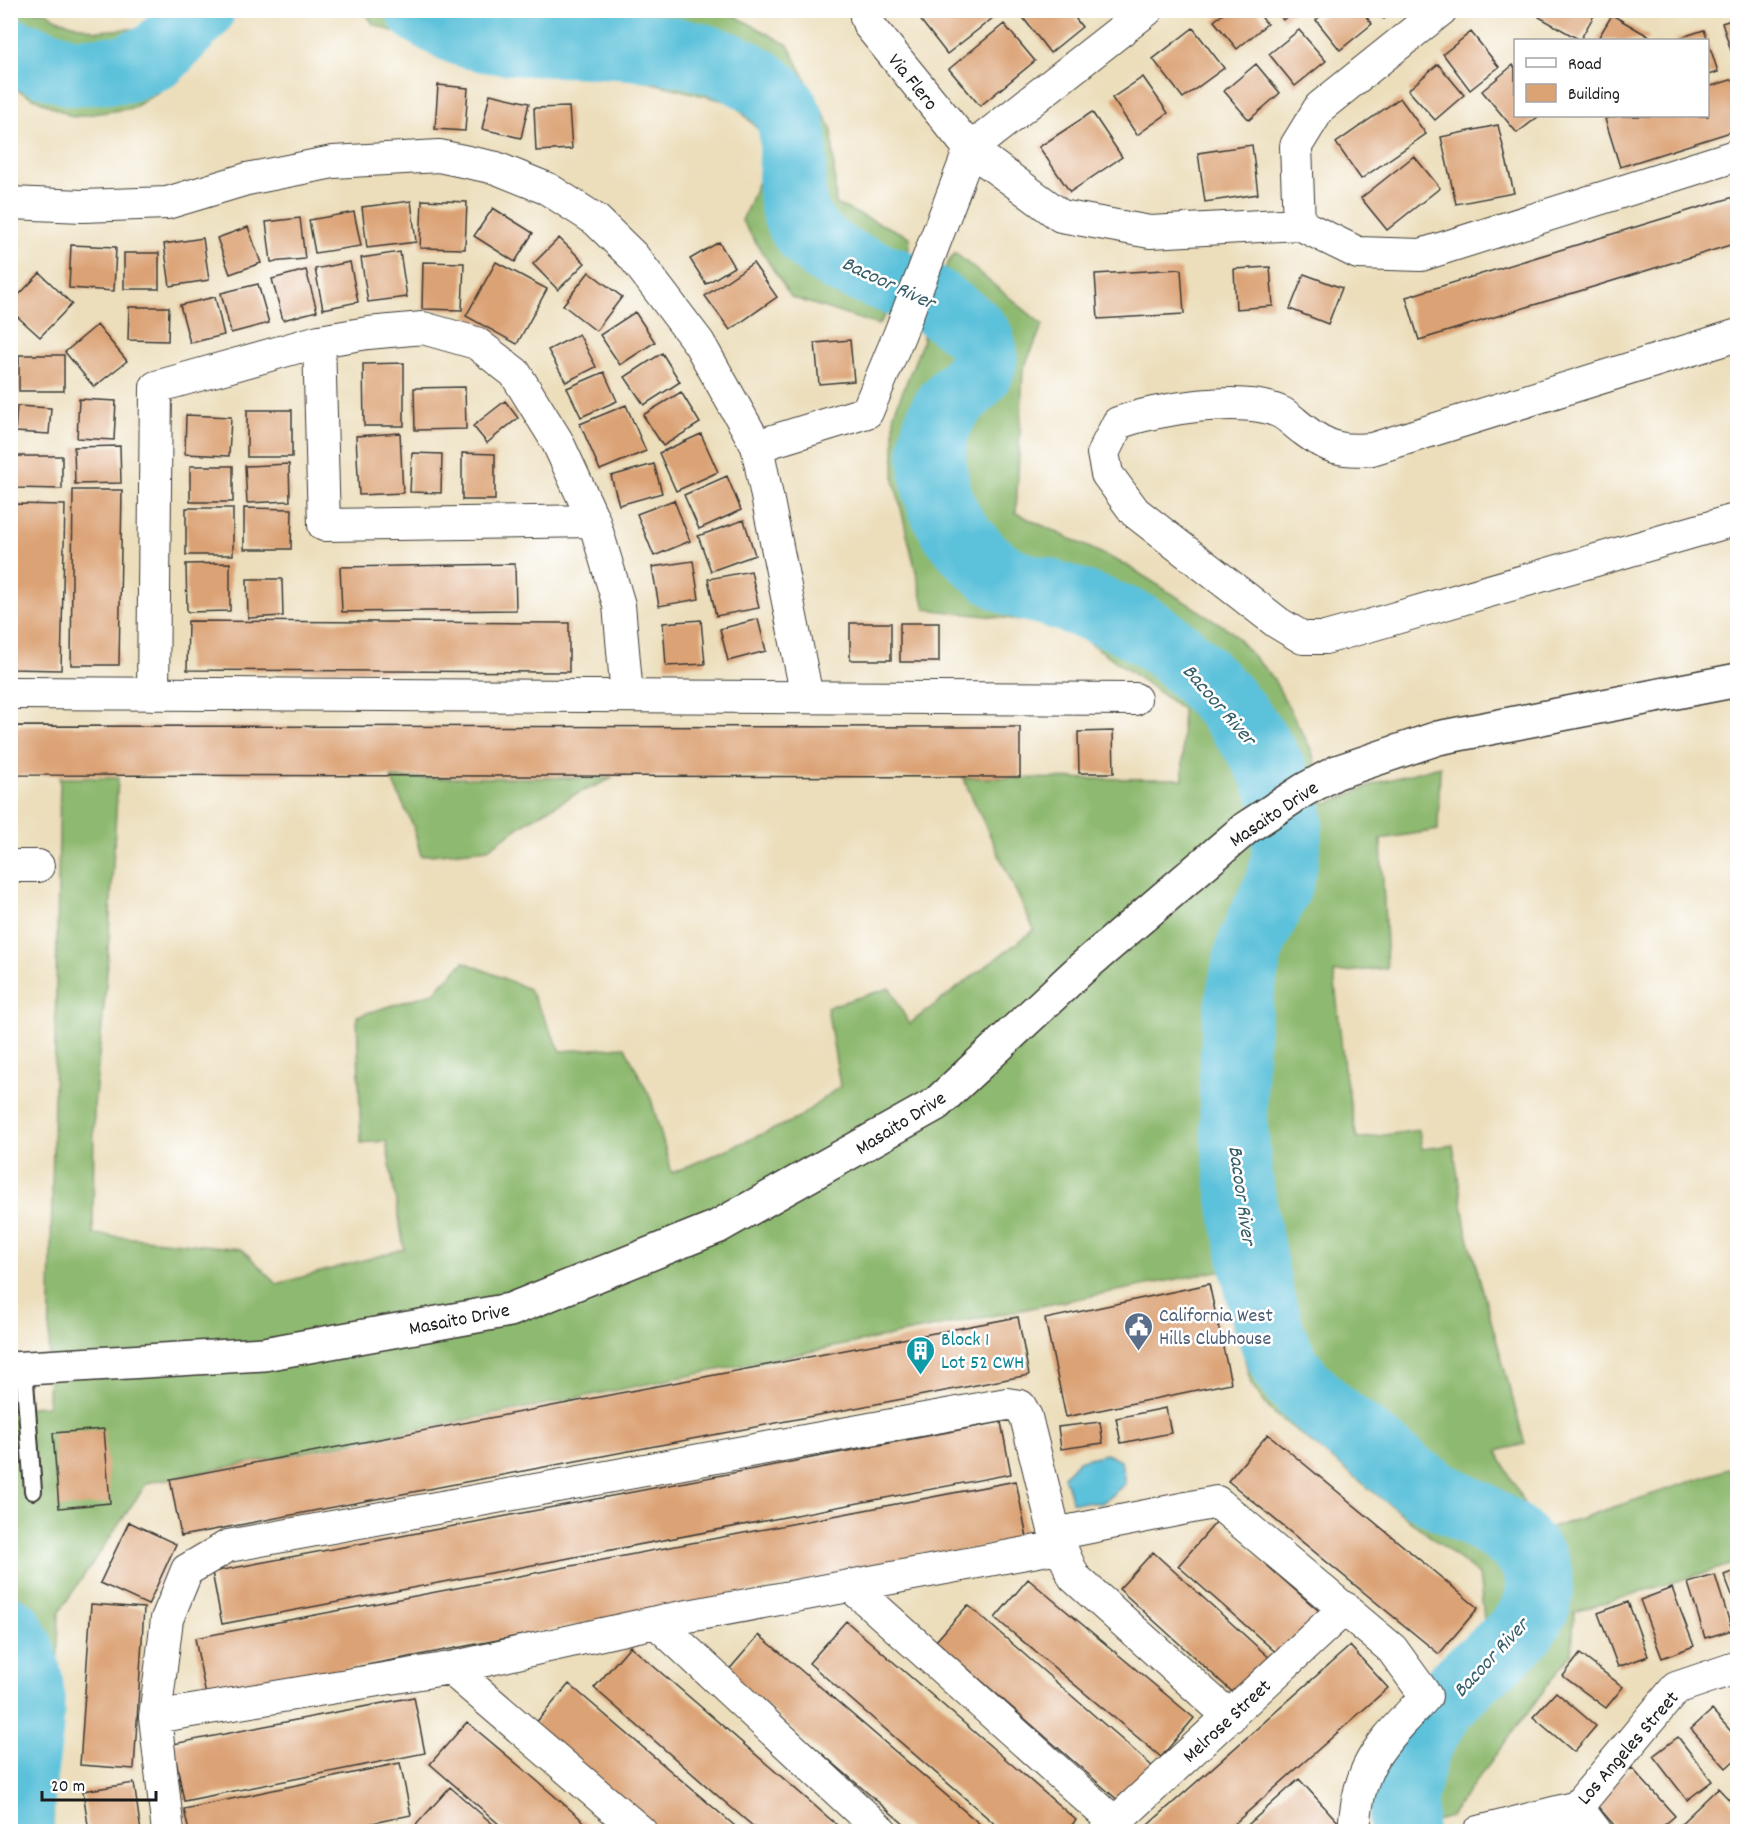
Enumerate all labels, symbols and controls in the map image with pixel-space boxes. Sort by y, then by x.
legend [1514,39,1709,117]
street label: Via Flero [880,48,943,117]
text: Road [1568,53,1602,78]
text: Building [1568,83,1620,108]
water label: Bacoor River [836,250,941,320]
water label: Bacoor River [1174,659,1263,755]
street label: Masaito Drive [1225,775,1325,856]
street label: Masaito Drive [851,1086,952,1163]
water label: Bacoor River [1218,1144,1262,1249]
street label: Masaito Drive [407,1297,512,1344]
place label: California West Hills Clubhouse [1159,1303,1273,1354]
public building icon: California West Hills Clubhouse [1122,1310,1154,1352]
place label: Block 1 Lot 52 CWH [941,1327,1024,1378]
building icon: Block 1 Lot 52 CWH [904,1334,936,1376]
water label: Bacoor River [1447,1611,1539,1706]
street label: Melrose Street [1178,1674,1279,1771]
street label: Los Angeles Street [1572,1686,1687,1812]
scale bar [42,1764,156,1802]
text: 20 m [51,1775,85,1800]

